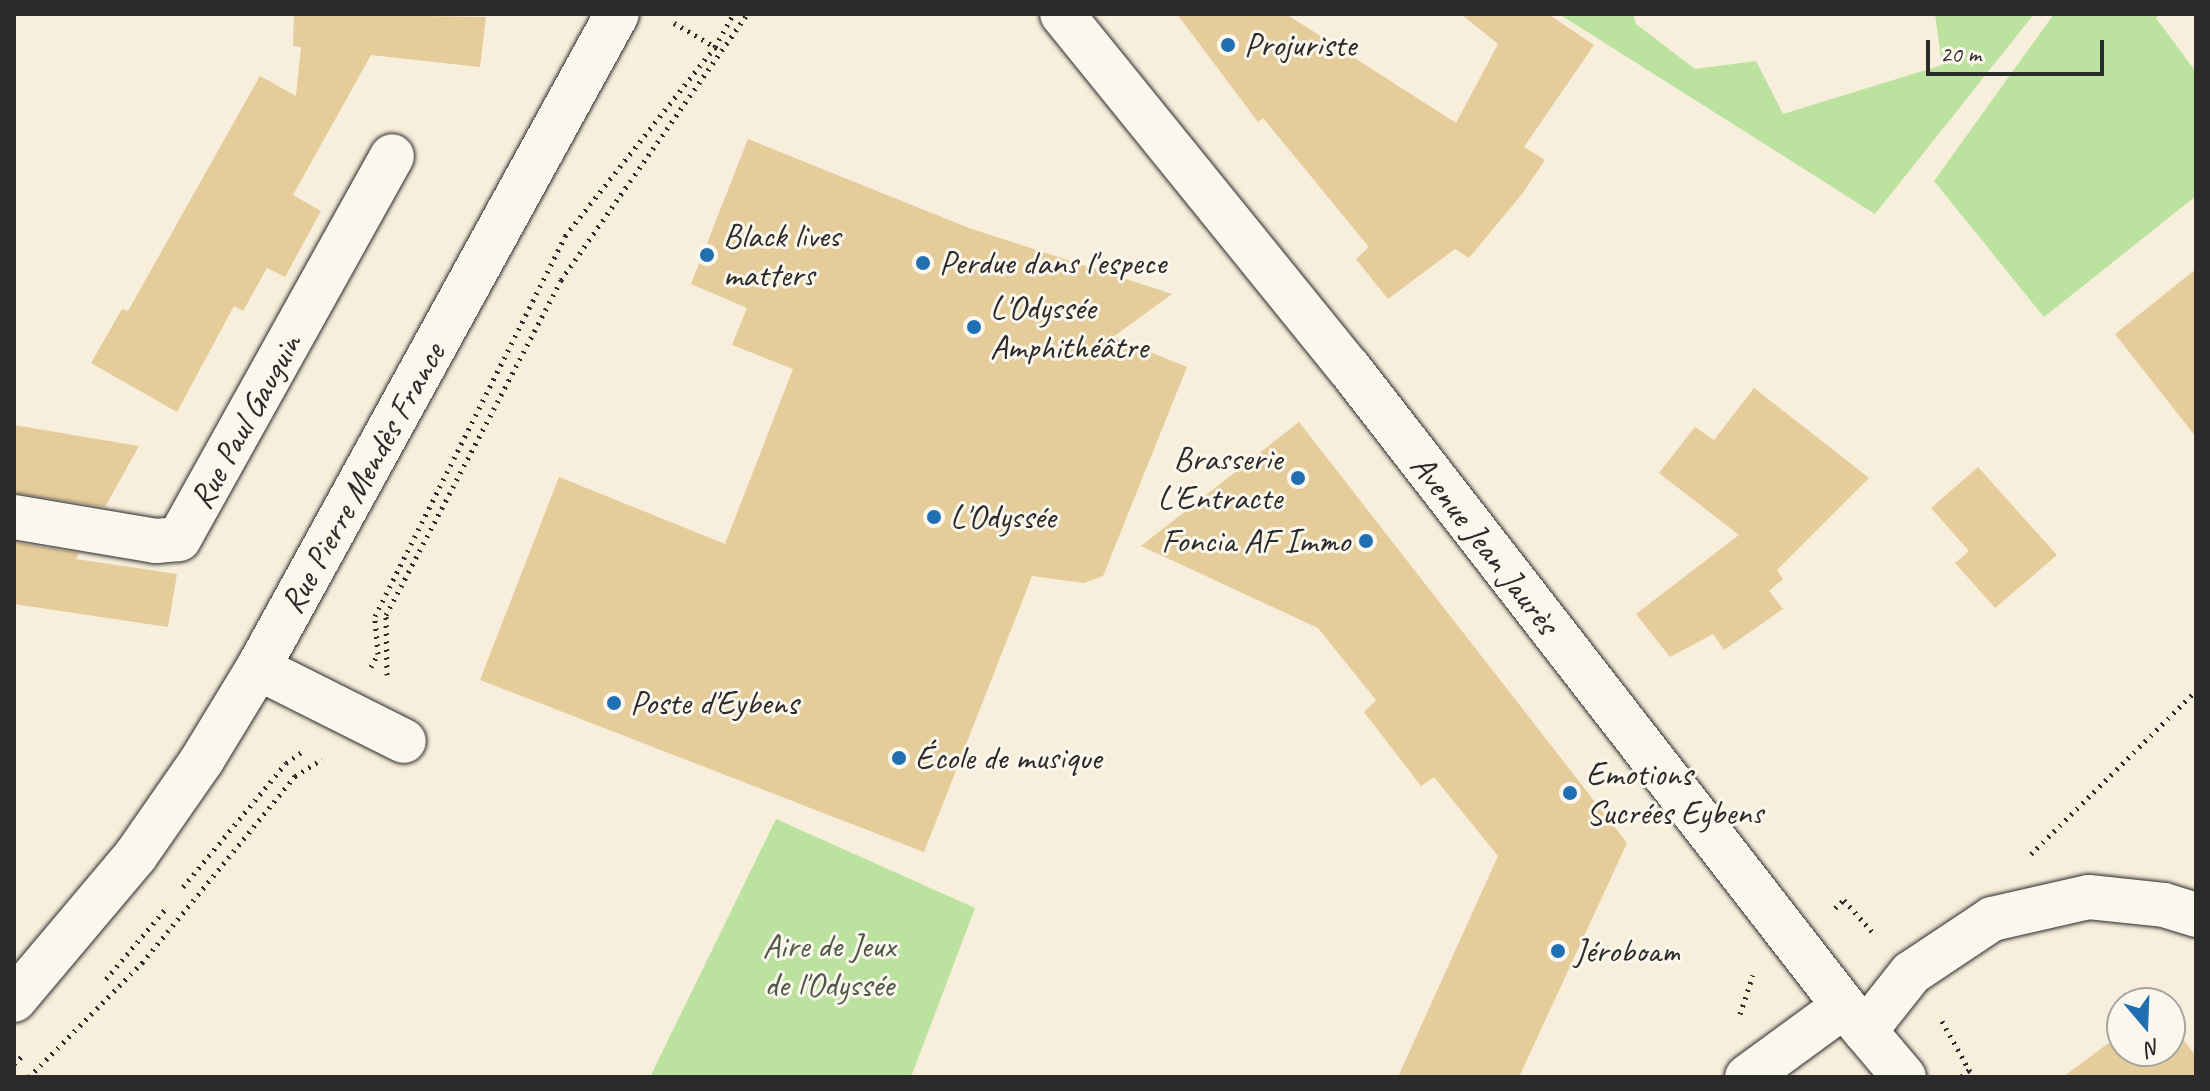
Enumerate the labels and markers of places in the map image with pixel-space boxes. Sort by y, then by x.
place label: Projuriste [1244,25,1356,65]
marker: Projuriste [1219,36,1237,54]
place label: Black lives matters [723,215,840,294]
place label: Perdue dans l'espece [939,243,1166,283]
marker: Black lives matters [698,246,716,264]
marker: Perdue dans l'espece [914,254,932,272]
place label: L'Odyssée Amphithéâtre [990,287,1148,366]
marker: L'Odyssée Amphithéâtre [965,318,983,336]
place label: Brasserie L'Entracte [1158,438,1282,518]
marker: Brasserie L'Entracte [1289,469,1307,487]
place label: L'Odyssée [950,497,1056,537]
marker: L'Odyssée [925,508,943,526]
place label: Foncia AF Immo [1161,521,1350,561]
marker: Foncia AF Immo [1357,532,1375,550]
place label: Poste d'Eybens [630,683,798,723]
marker: Poste d'Eybens [605,694,623,712]
place label: École de musique [915,738,1101,778]
marker: École de musique [890,749,908,767]
place label: Emotions Sucrées Eybens [1586,753,1763,832]
marker: Emotions Sucrées Eybens [1561,784,1579,802]
place label: Jéroboam [1574,931,1679,971]
marker: Jéroboam [1549,942,1567,960]

